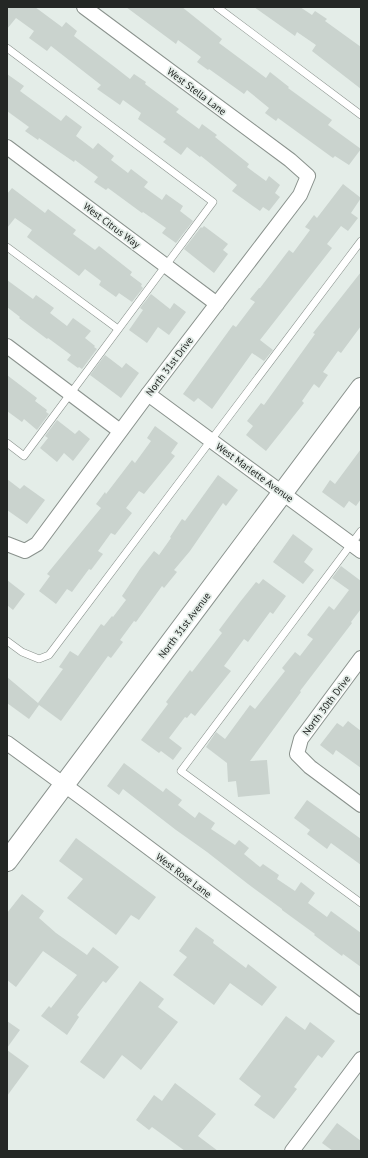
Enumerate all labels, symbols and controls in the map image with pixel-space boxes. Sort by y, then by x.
street label: West Stella Lane [164,65,229,118]
street label: West Citrus Way [81,200,143,251]
street label: North 31st Drive [143,334,196,399]
street label: West Marlette Avenue [213,440,296,505]
street label: North 31st Avenue [155,590,213,661]
street label: North 30th Drive [299,673,353,738]
street label: West Rose Lane [153,850,214,901]

